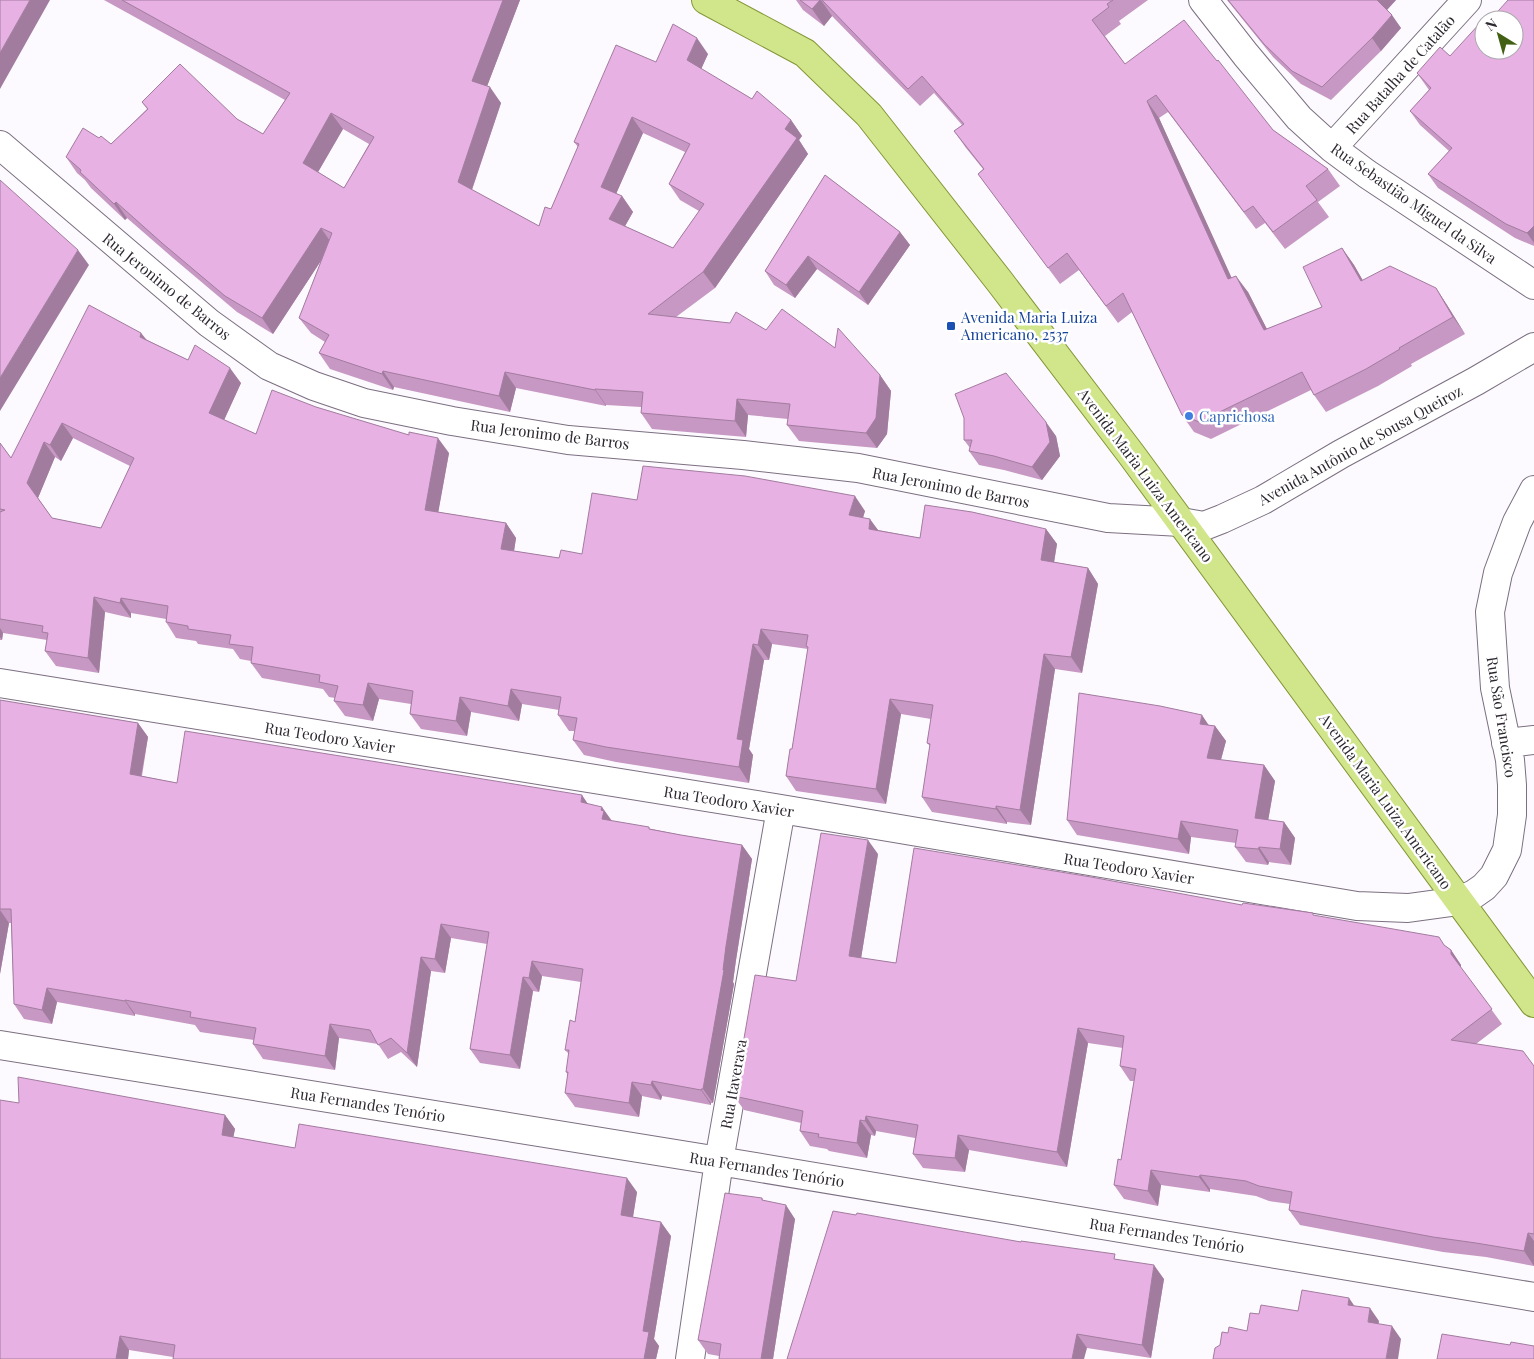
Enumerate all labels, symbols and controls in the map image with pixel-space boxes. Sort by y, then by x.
street label: Rua Batalha de Catalão [1341,10,1459,138]
north arrow [1474,10,1524,60]
text: N [1481,14,1501,35]
street label: Rua Sebastião Miguel da Silva [1327,138,1501,268]
street label: Rua Jeronimo de Barros [99,228,235,344]
place label: Avenida Maria Luiza Americano, 2537 [960,307,1098,344]
marker: Avenida Maria Luiza Americano, 2537 [945,320,957,332]
street label: Avenida Antônio de Sousa Queiroz [1254,380,1466,510]
street label: Avenida Maria Luiza Americano [1073,383,1218,566]
place label: Caprichosa [1199,406,1276,426]
marker: Caprichosa [1183,410,1195,422]
street label: Rua Jeronimo de Barros [470,414,630,454]
street label: Rua Jeronimo de Barros [871,462,1031,512]
street label: Rua São Francisco [1483,655,1521,779]
street label: Avenida Maria Luiza Americano [1315,708,1457,893]
street label: Rua Teodoro Xavier [263,717,397,757]
street label: Rua Teodoro Xavier [662,781,796,821]
street label: Rua Teodoro Xavier [1062,848,1196,888]
street label: Rua Itaverava [715,1037,751,1130]
street label: Rua Fernandes Tenório [289,1082,447,1126]
street label: Rua Fernandes Tenório [688,1147,846,1191]
street label: Rua Fernandes Tenório [1088,1213,1246,1257]

